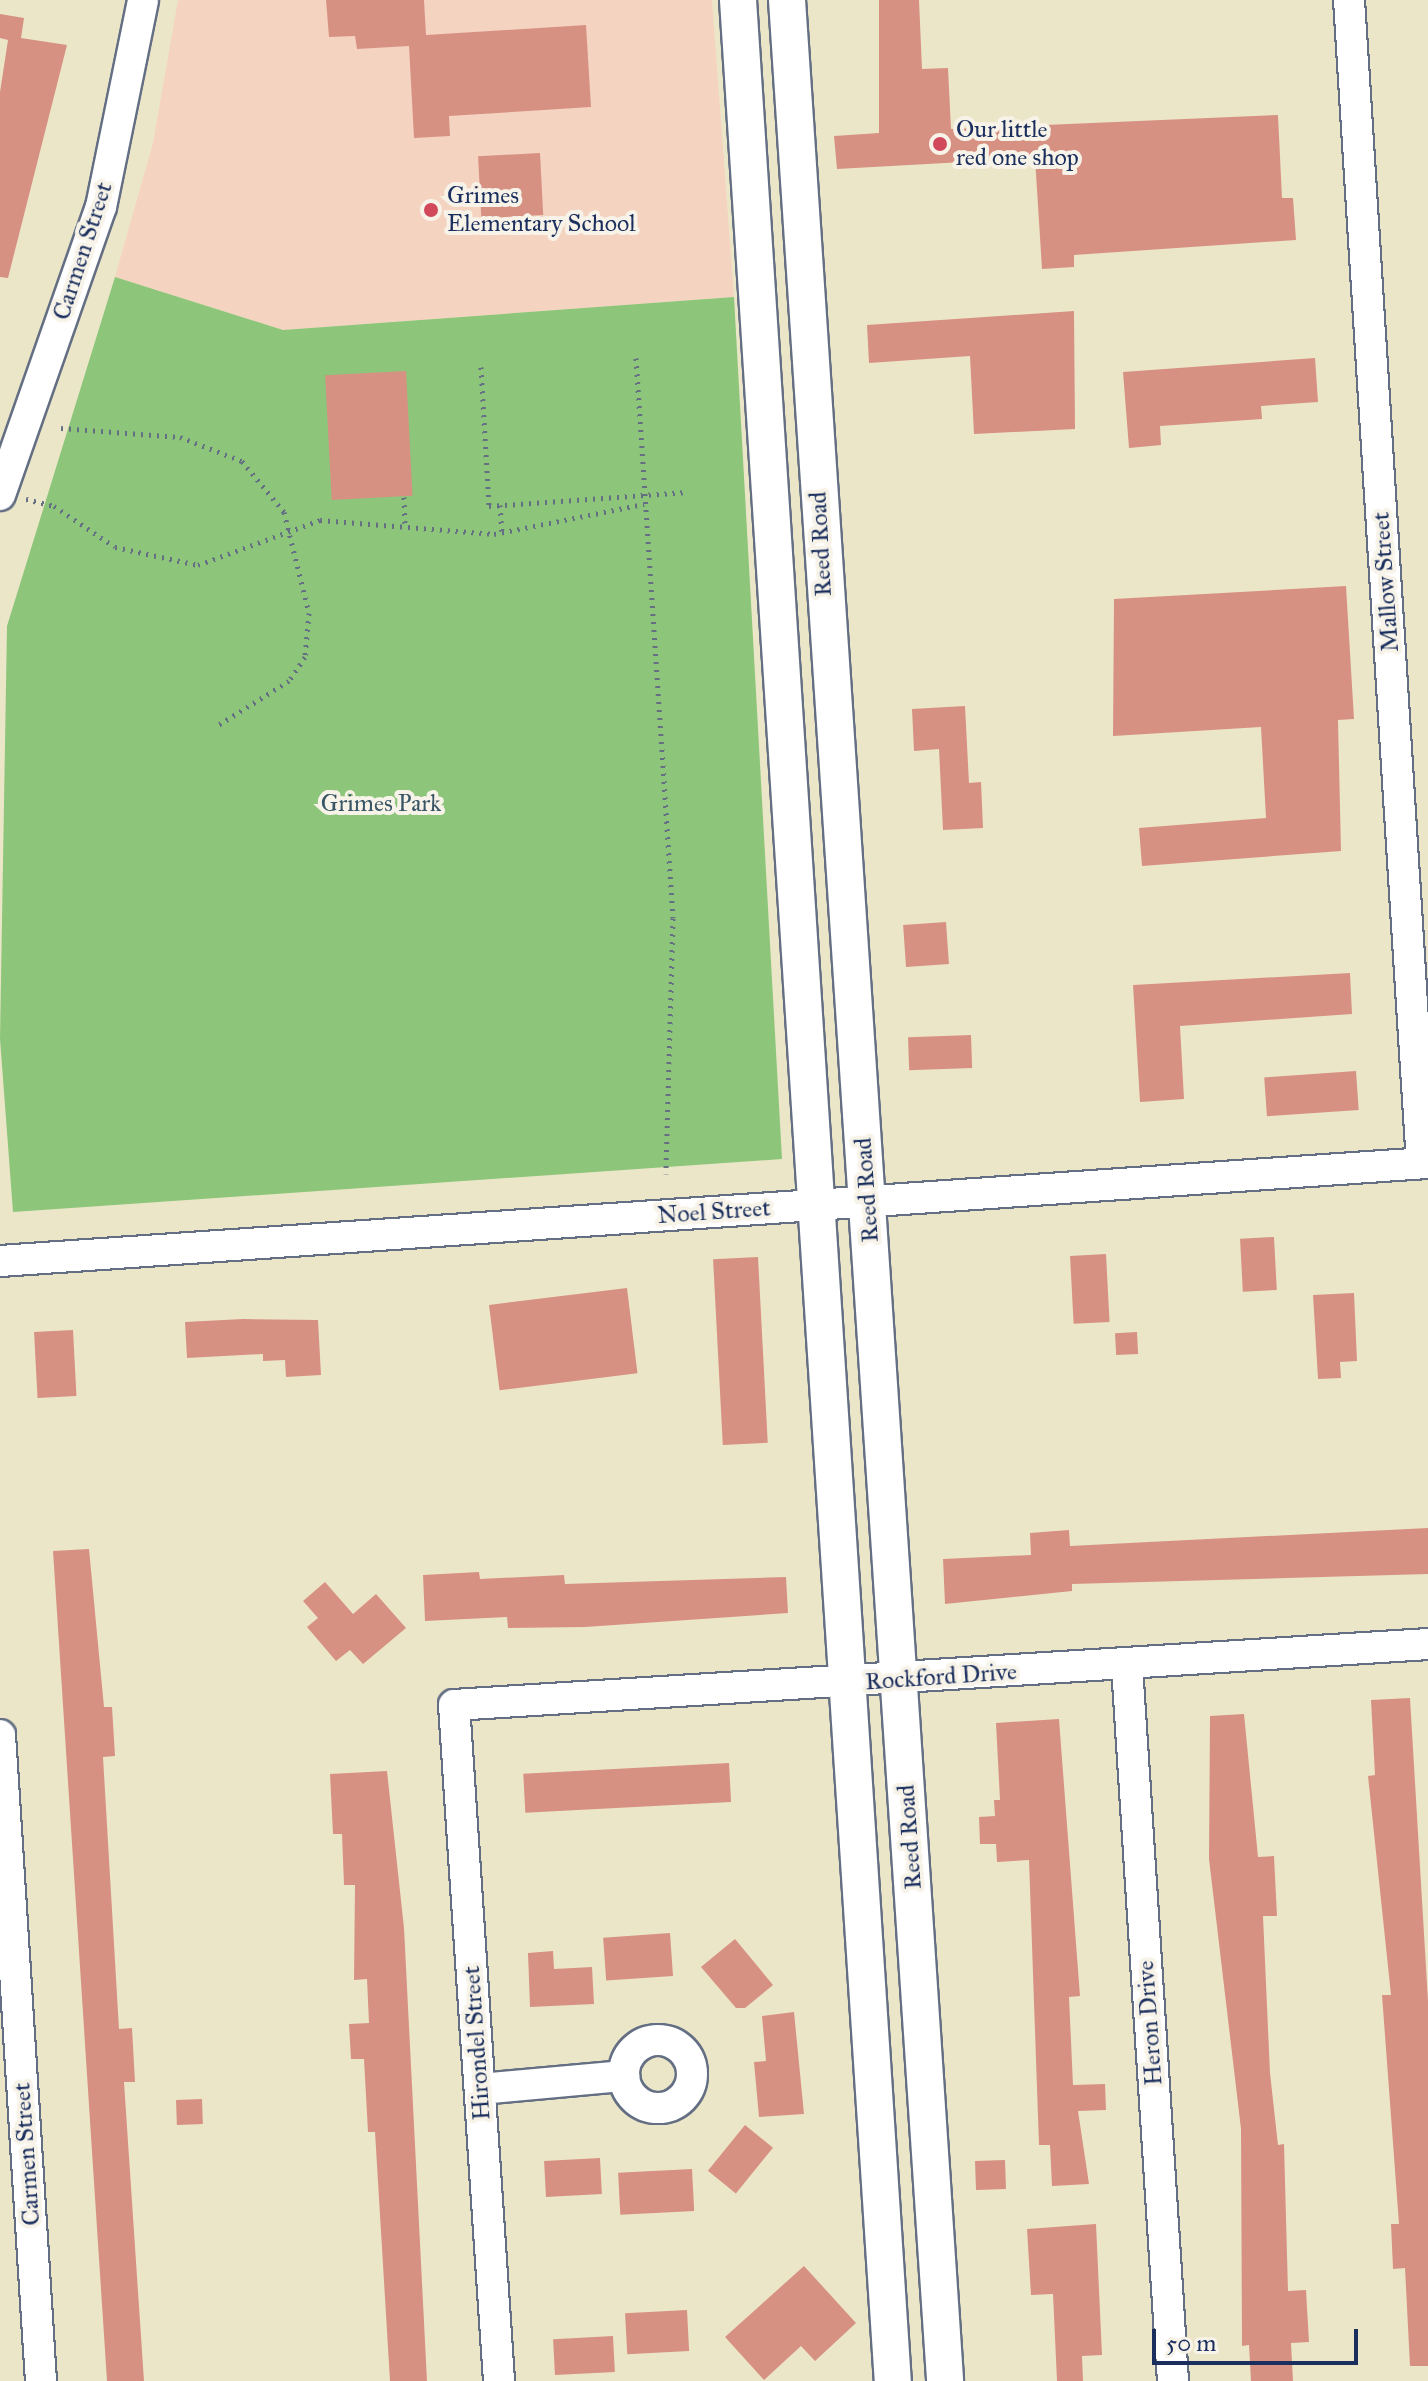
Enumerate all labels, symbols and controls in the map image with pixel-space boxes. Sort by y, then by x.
place label: Our little red one shop [956,116,1079,172]
marker: Our little red one shop [931,135,949,153]
street label: Carmen Street [47,178,119,324]
place label: Grimes Elementary School [447,182,636,238]
marker: Grimes Elementary School [422,201,440,219]
street label: Reed Road [804,491,838,597]
street label: Mallow Street [1367,511,1405,653]
park label: Grimes Park [321,790,441,818]
street label: Reed Road [849,1137,885,1243]
street label: Noel Street [656,1194,772,1230]
street label: Rockford Drive [864,1657,1018,1697]
street label: Reed Road [892,1784,928,1890]
street label: Heron Drive [1131,1959,1169,2087]
street label: Hirondel Street [457,1965,497,2121]
street label: Carmen Street [8,2081,46,2227]
scale bar [1156,2313,1362,2363]
text: 50 m [1166,2328,1216,2358]

